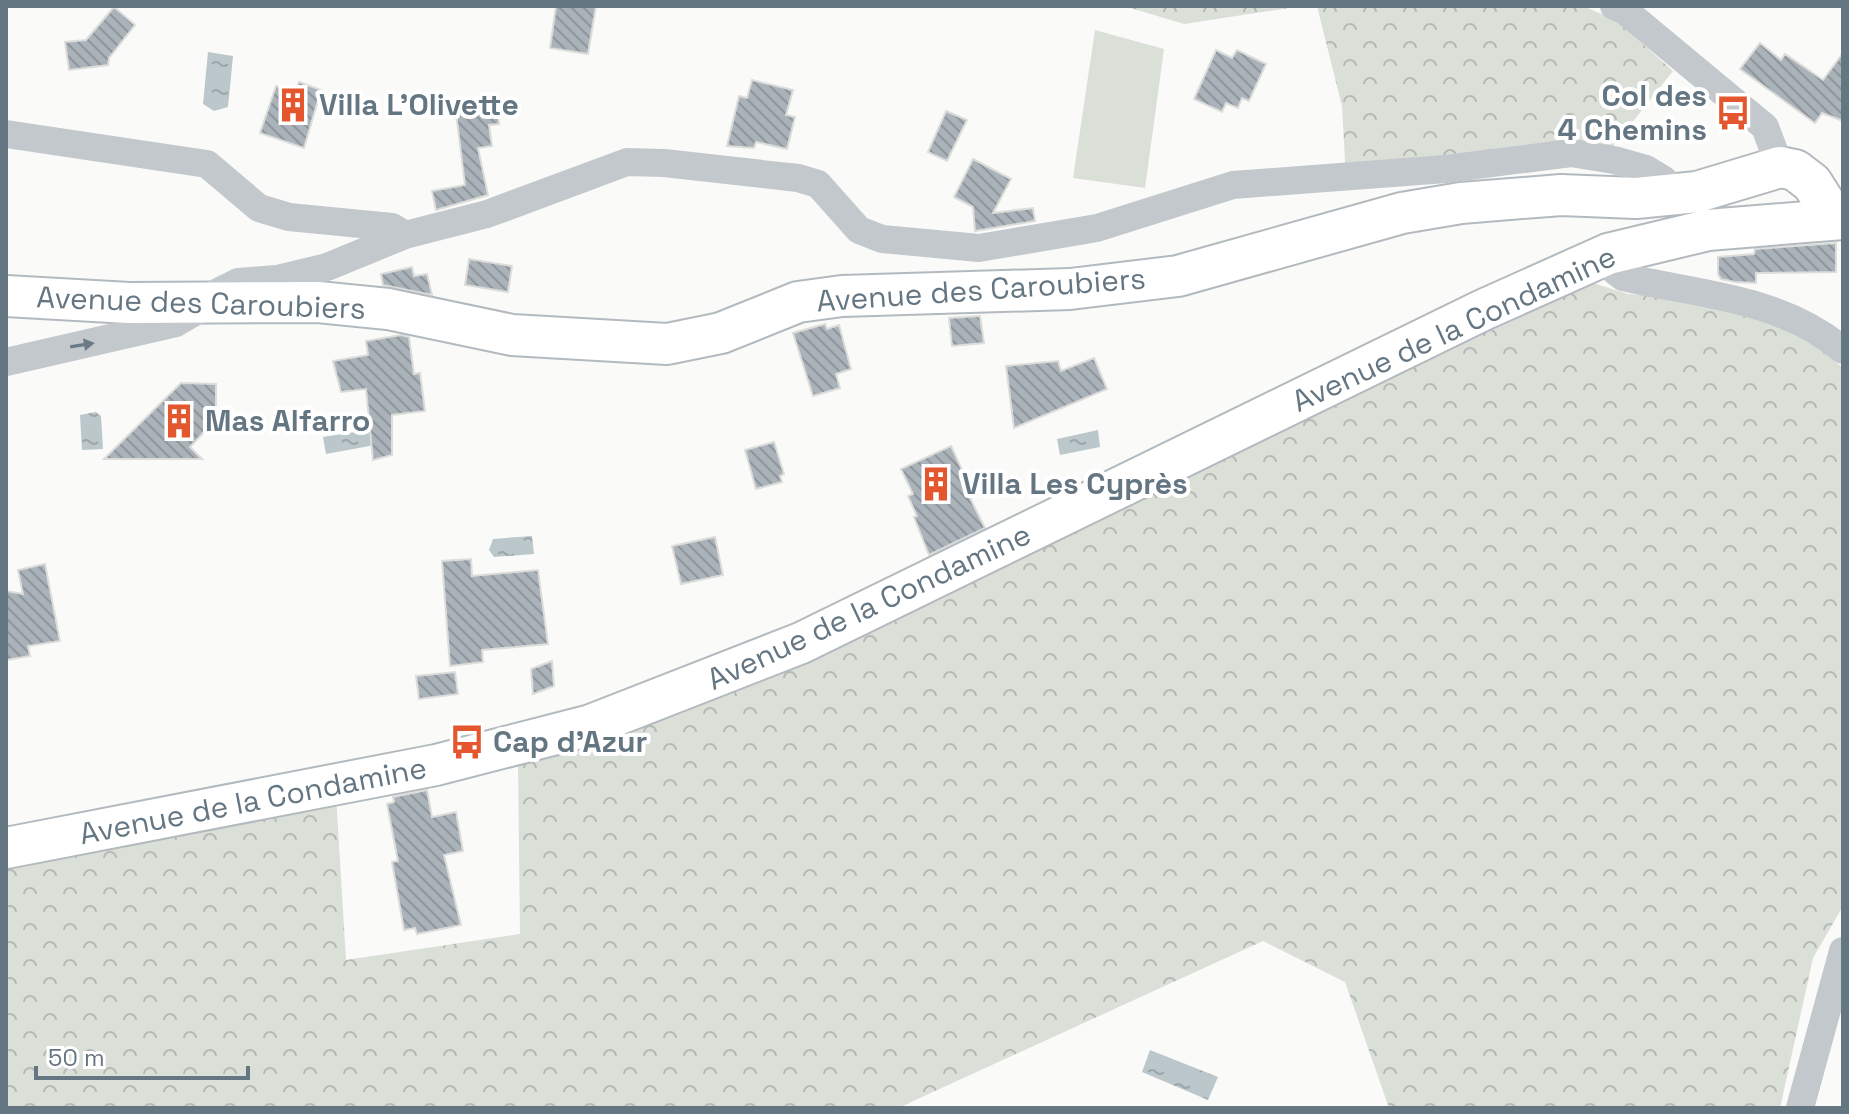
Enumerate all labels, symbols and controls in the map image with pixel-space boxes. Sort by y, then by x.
place label: Col des 4 Chemins [1557,76,1707,149]
place label: Villa L'Olivette [319,85,519,124]
building icon: Villa L'Olivette [274,86,312,124]
bus stop icon: Col des 4 Chemins [1714,94,1752,132]
street label: Avenue de la Condamine [1286,236,1622,421]
street label: Avenue des Caroubiers [815,259,1147,320]
street label: Avenue des Caroubiers [36,277,366,328]
one-way arrow [70,338,95,350]
place label: Mas Alfarro [205,401,370,440]
building icon: Mas Alfarro [160,402,198,440]
place label: Villa Les Cyprès [962,464,1188,503]
building icon: Villa Les Cyprès [917,465,955,503]
street label: Avenue de la Condamine [701,514,1037,699]
place label: Cap d’Azur [493,722,647,761]
bus stop icon: Cap d’Azur [448,723,486,761]
street label: Avenue de la Condamine [76,748,430,853]
scale bar [36,1030,248,1080]
text: 50 m [48,1042,105,1073]

